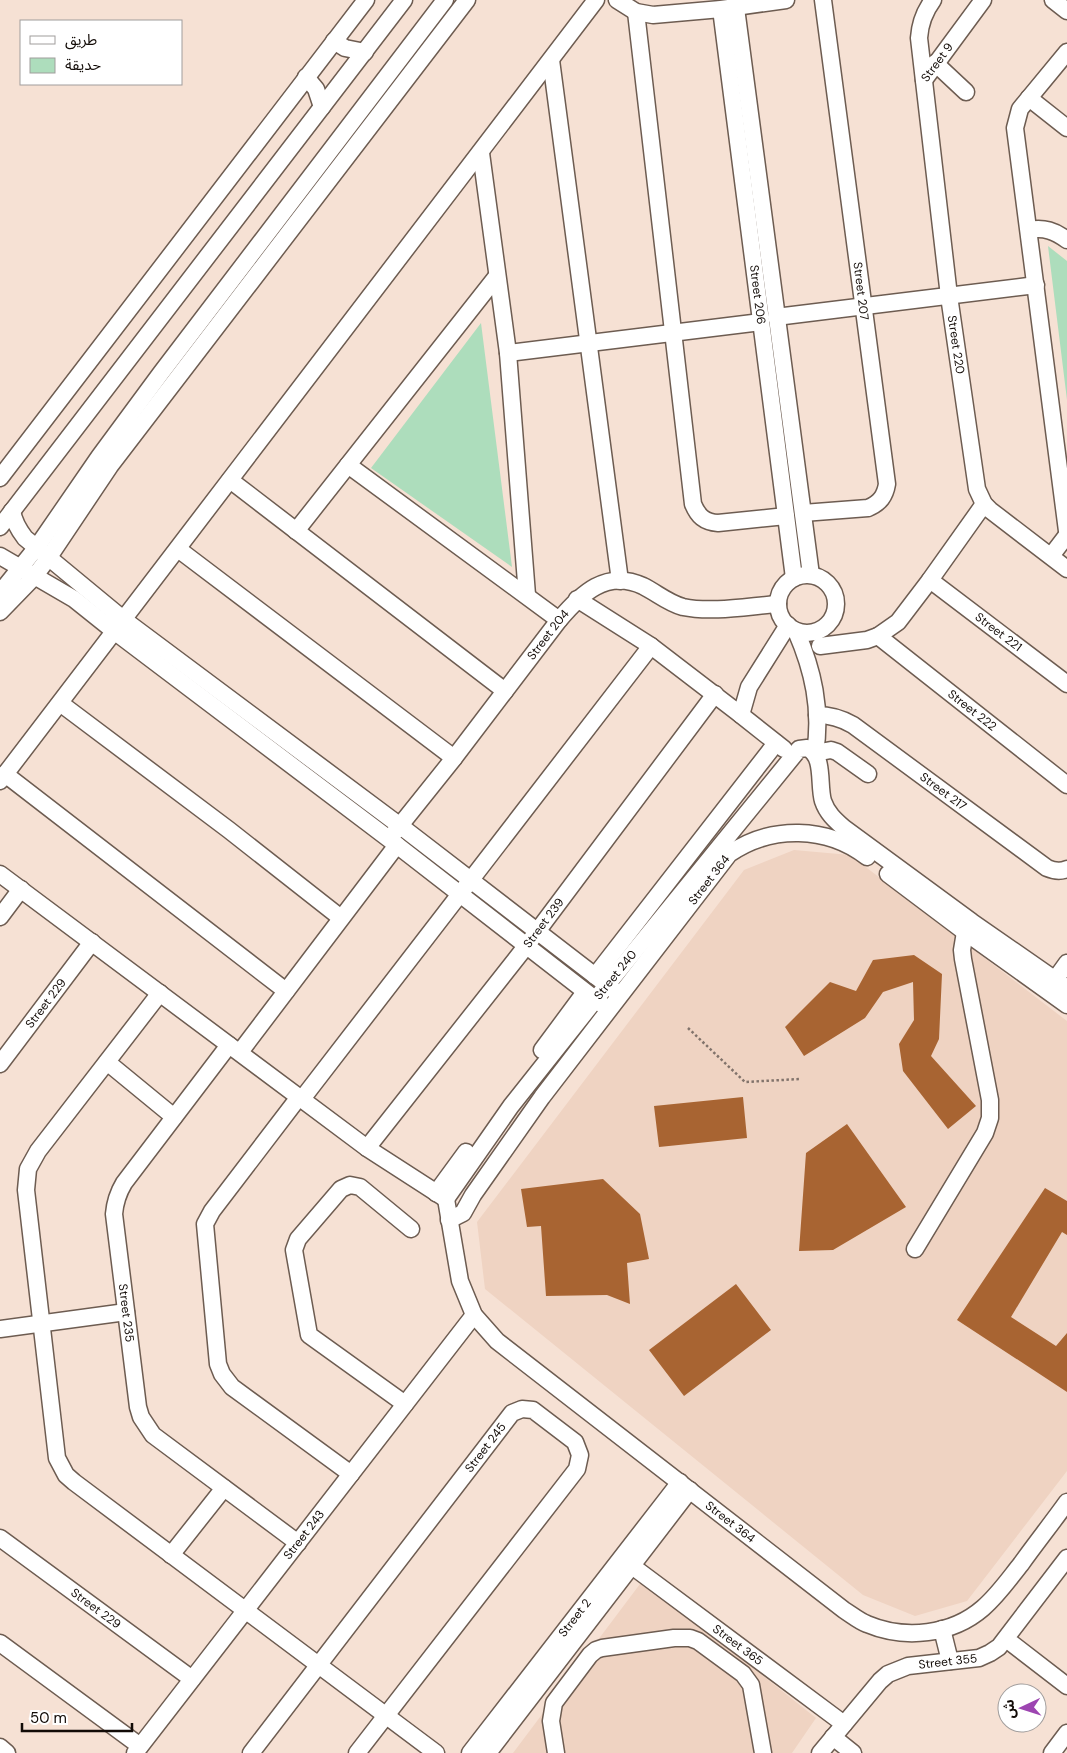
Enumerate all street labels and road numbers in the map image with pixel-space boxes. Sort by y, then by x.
street label: Street 9 [917,40,957,85]
street label: Street 207 [849,261,873,321]
street label: Street 206 [746,264,769,325]
street label: Street 220 [944,314,968,375]
street label: Street 204 [523,606,572,663]
street label: Street 221 [972,609,1025,655]
street label: Street 222 [944,686,1000,735]
street label: Street 217 [917,769,970,814]
street label: Street 364 [685,852,733,908]
street label: Street 239 [520,895,567,951]
street label: Street 240 [590,947,640,1003]
street label: Street 229 [22,975,70,1032]
street label: Street 235 [115,1283,138,1343]
street label: Street 245 [461,1419,510,1476]
street label: Street 364 [702,1497,759,1546]
street label: Street 243 [280,1507,328,1563]
street label: Street 229 [68,1585,124,1632]
street label: Street 2 [555,1595,595,1640]
street label: Street 365 [709,1621,766,1669]
street label: Street 355 [918,1650,978,1673]

